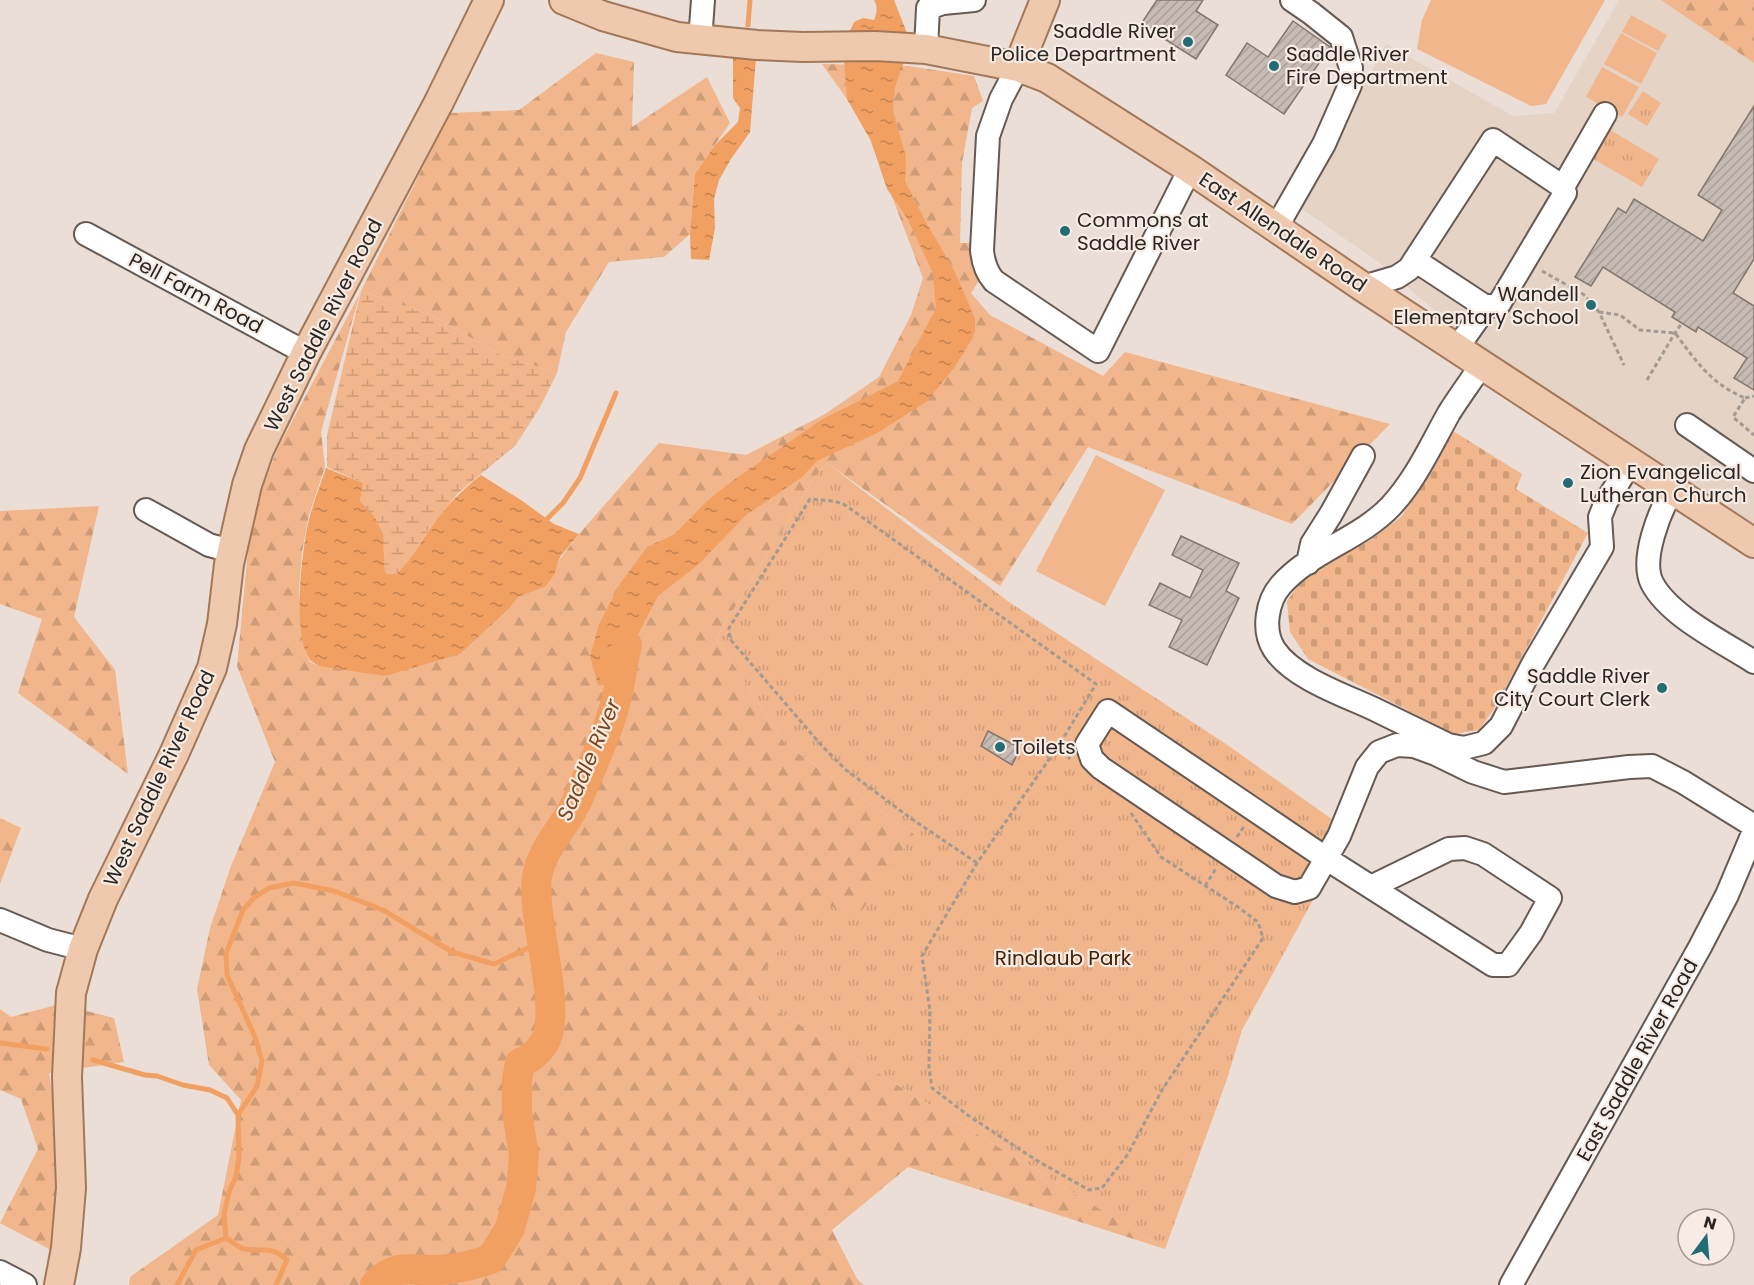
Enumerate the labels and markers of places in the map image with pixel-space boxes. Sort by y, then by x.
place label: Saddle River Police Department [991,17,1176,68]
marker: Saddle River Police Department [1181,35,1195,49]
place label: Saddle River Fire Department [1286,40,1448,91]
marker: Saddle River Fire Department [1267,59,1281,73]
place label: Commons at Saddle River [1077,206,1209,257]
marker: Commons at Saddle River [1058,224,1072,238]
place label: Wandell Elementary School [1394,280,1579,331]
marker: Wandell Elementary School [1584,298,1598,312]
place label: Zion Evangelical Lutheran Church [1580,458,1746,509]
marker: Zion Evangelical Lutheran Church [1561,476,1575,490]
place label: Saddle River City Court Clerk [1494,662,1651,713]
marker: Saddle River City Court Clerk [1655,681,1669,695]
place label: Toilets [1012,733,1076,761]
marker: Toilets [993,740,1007,754]

